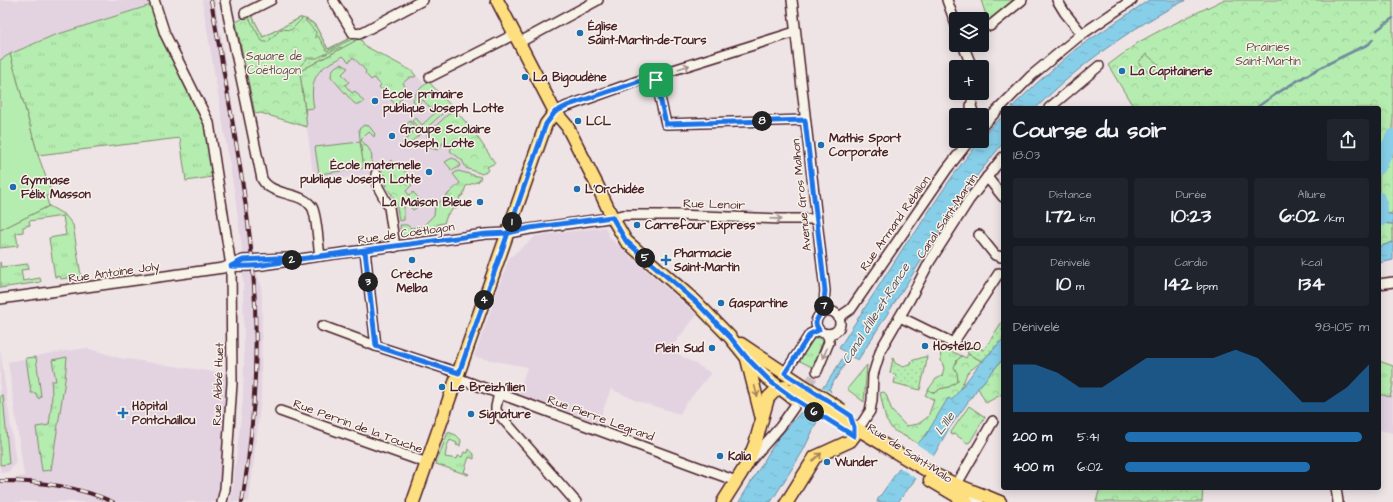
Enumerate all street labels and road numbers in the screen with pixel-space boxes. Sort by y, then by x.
street label: Avenue Gros Malhon [787,138,816,252]
street label: Canal Saint-Martin [913,171,982,262]
street label: Rue Armand Rébillon [856,172,935,274]
street label: Rue Lenoir [683,195,746,214]
street label: Rue de Coëtlogon [357,218,456,250]
street label: Rue Antoine Joly [67,258,161,288]
street label: Rue Abbé Huet [209,342,228,426]
street label: Rue Pierre Legrand [545,391,657,447]
street label: Rue Perrin de la Touche [291,395,425,458]
street label: Rue de Saint-Malo [864,420,956,487]

